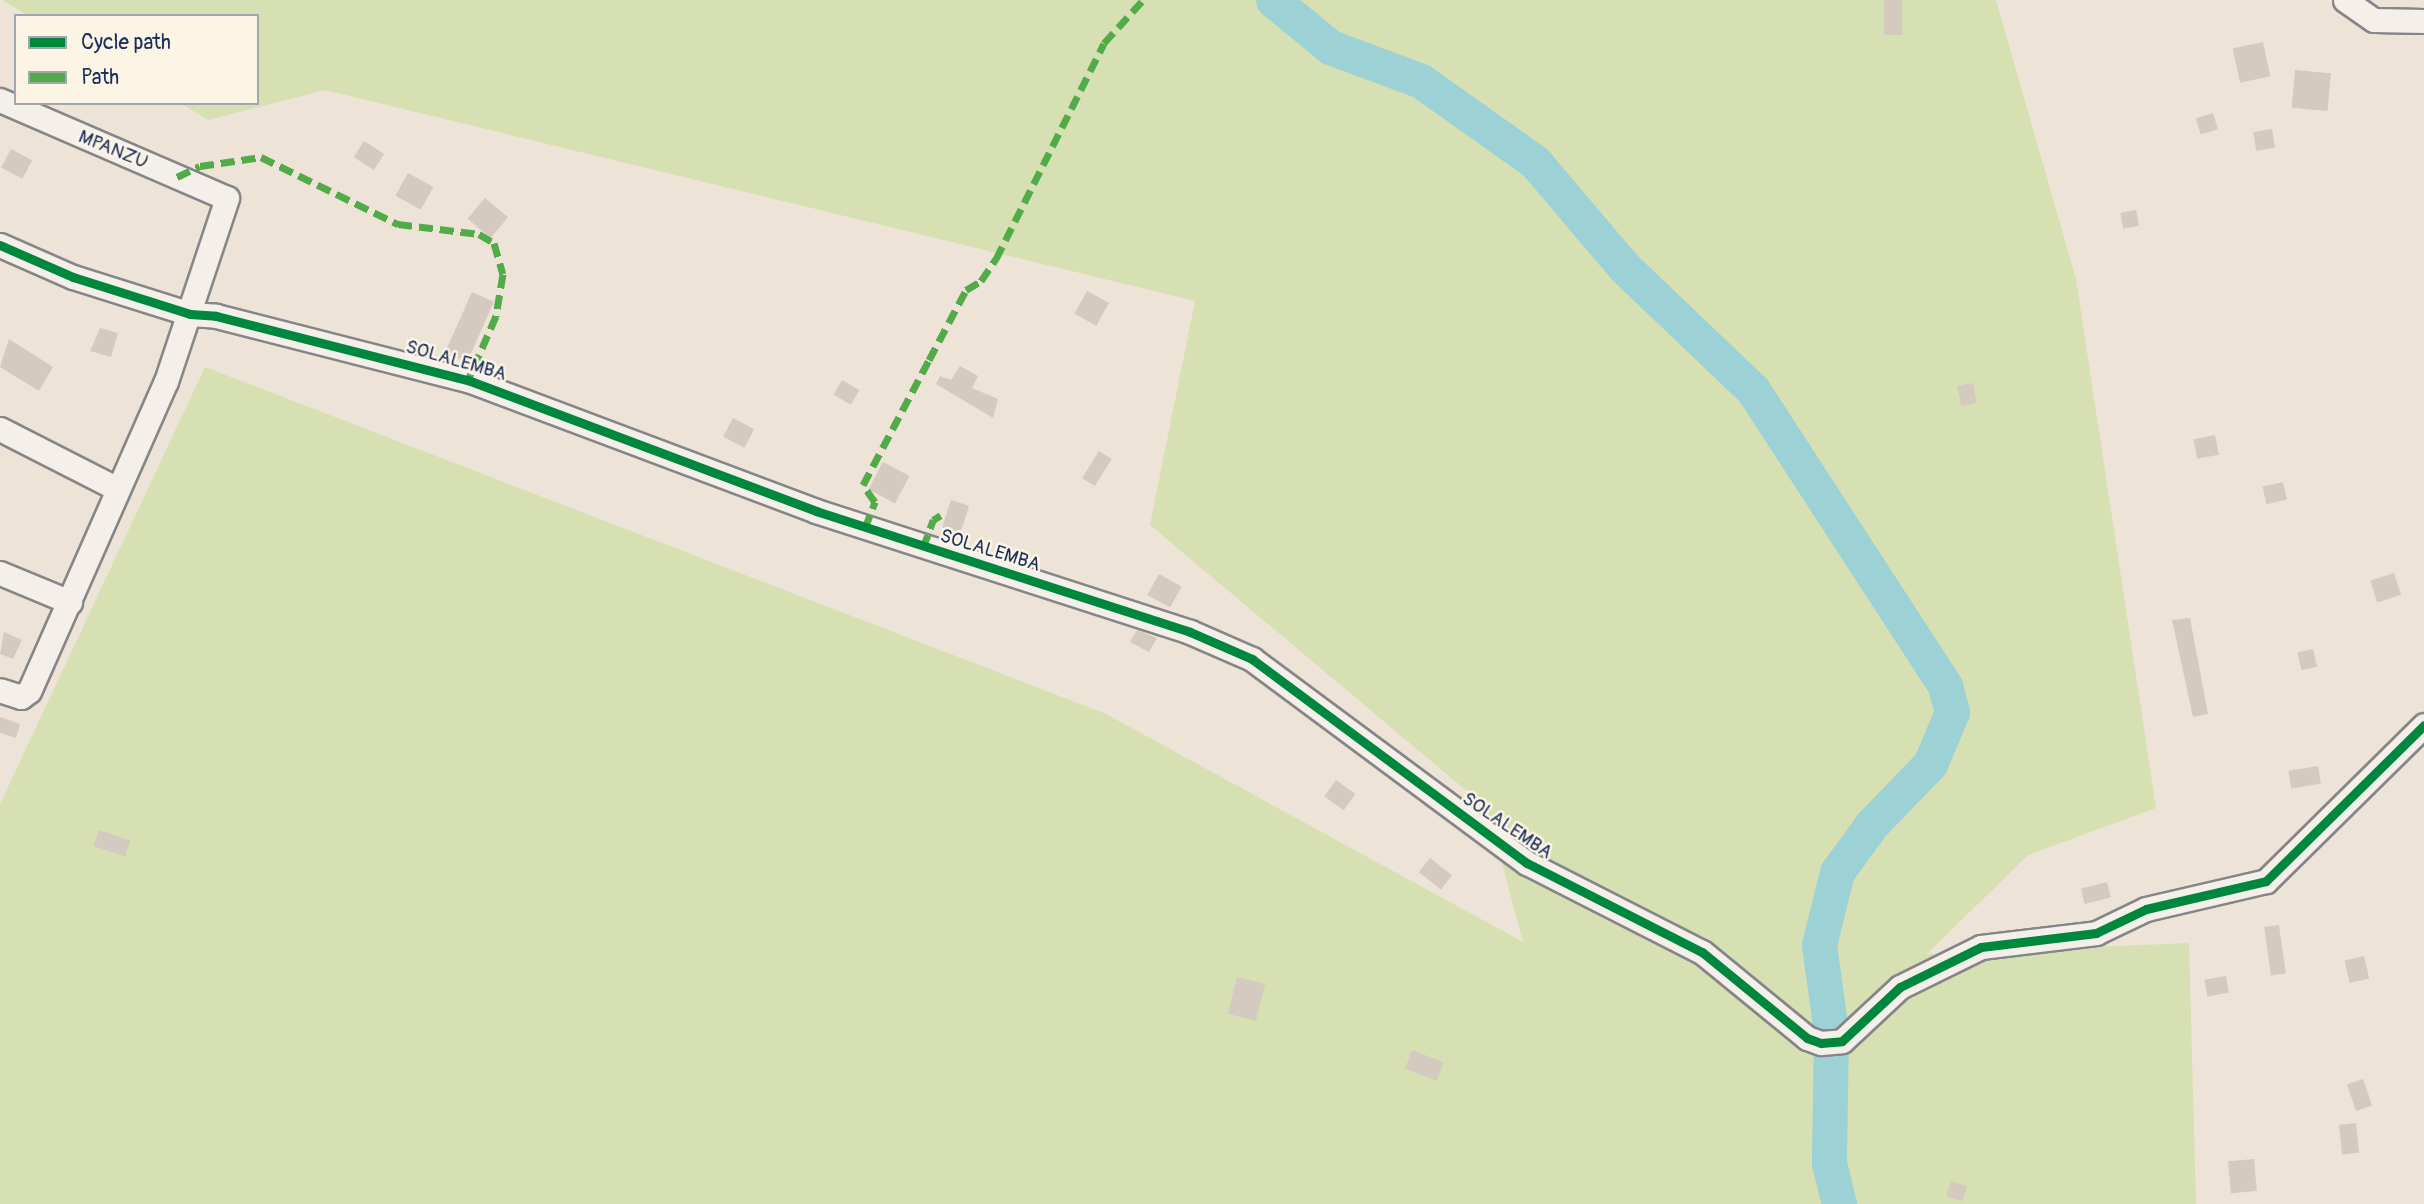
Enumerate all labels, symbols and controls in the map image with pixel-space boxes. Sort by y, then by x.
legend [14,14,259,105]
text: Cycle path [81,29,171,56]
text: Path [81,64,119,91]
street label: MPANZU [75,126,151,174]
street label: SOLALEMBA [403,336,509,386]
street label: SOLALEMBA [937,525,1043,577]
street label: SOLALEMBA [1458,788,1556,864]

